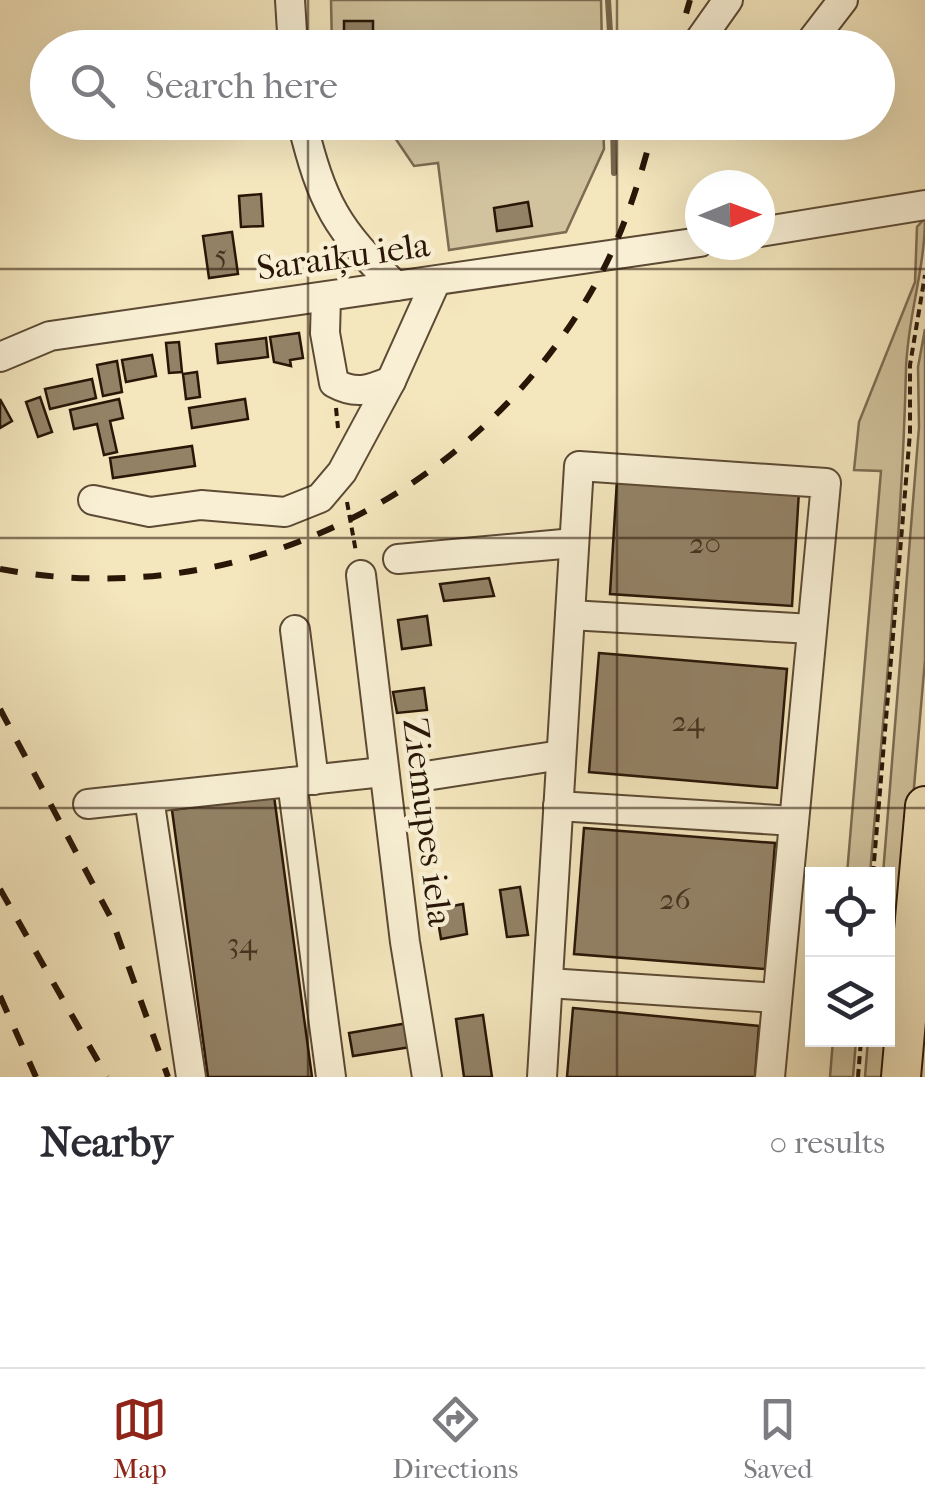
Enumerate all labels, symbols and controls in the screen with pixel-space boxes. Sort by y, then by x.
search box [30,30,895,140]
icon: search [65,58,120,113]
text: Search here [145,63,338,108]
north arrow [685,170,775,260]
street label: Saraiķu iela [254,224,433,289]
house number: 5 [215,238,227,273]
house number: 20 [689,526,721,561]
house number: 24 [671,704,706,739]
street label: Ziemupes iela [394,716,461,929]
map controls [805,867,895,1047]
button: locate [805,867,895,957]
house number: 26 [659,882,692,917]
house number: 34 [227,926,258,961]
button: layers [805,957,895,1047]
text: Nearby [40,1118,172,1167]
text: 0 results [769,1124,885,1161]
tab: Map [112,1392,167,1485]
tab: Directions [392,1392,518,1485]
tab: Saved [743,1392,813,1485]

